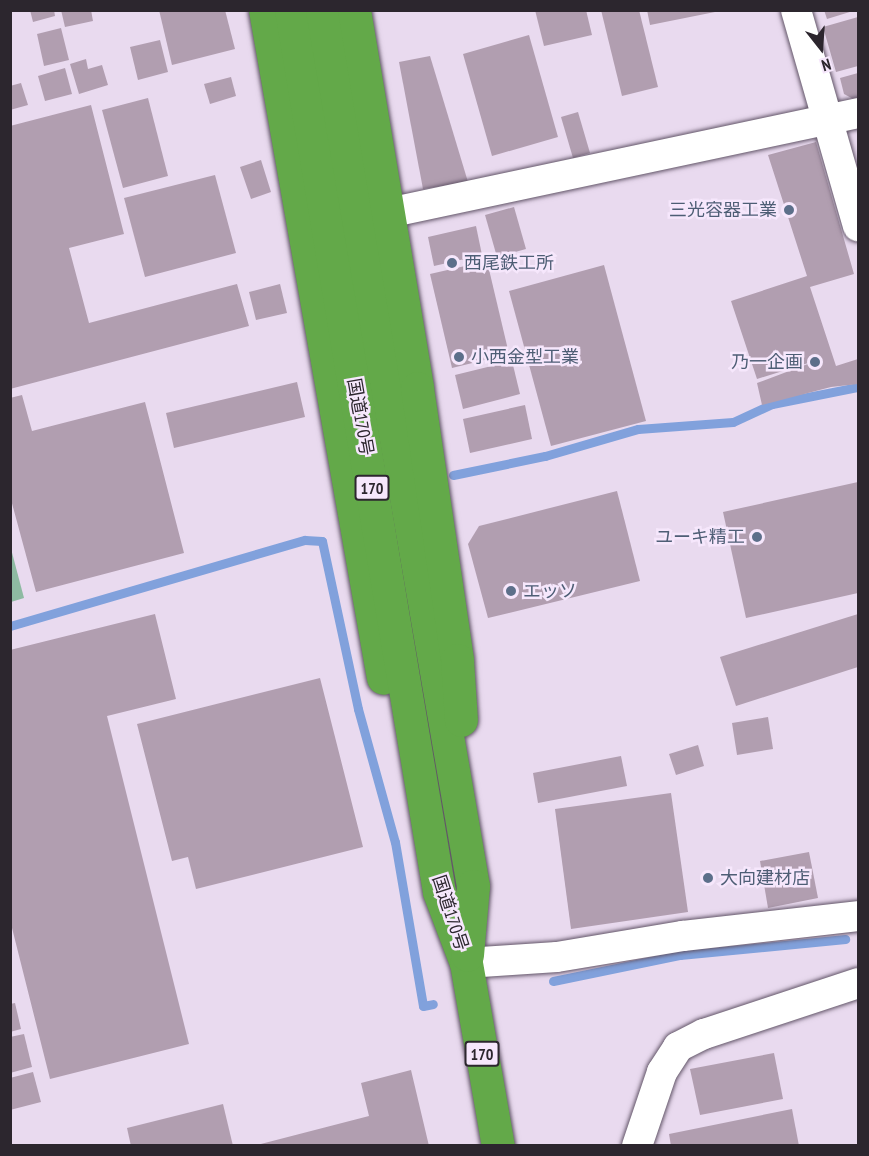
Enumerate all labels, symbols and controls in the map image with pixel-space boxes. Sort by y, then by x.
north arrow [791,18,851,78]
text: N [819,54,833,76]
place label: 三光容器工業 [669,199,777,221]
marker: 三光容器工業 [782,203,796,217]
place label: 西尾鉄工所 [464,252,554,274]
marker: 西尾鉄工所 [445,256,459,270]
place label: 小西金型工業 [471,346,579,368]
marker: 小西金型工業 [452,350,466,364]
place label: 乃一企画 [731,351,803,373]
marker: 乃一企画 [808,355,822,369]
street label: 国道170号 [343,377,377,457]
road number: 170 [354,475,390,501]
place label: ユーキ精工 [655,526,745,548]
marker: ユーキ精工 [750,530,764,544]
place label: エッソ [523,580,577,602]
marker: エッソ [504,584,518,598]
place label: 大向建材店 [720,867,810,889]
marker: 大向建材店 [701,871,715,885]
street label: 国道170号 [428,872,472,954]
road number: 170 [464,1041,500,1067]

